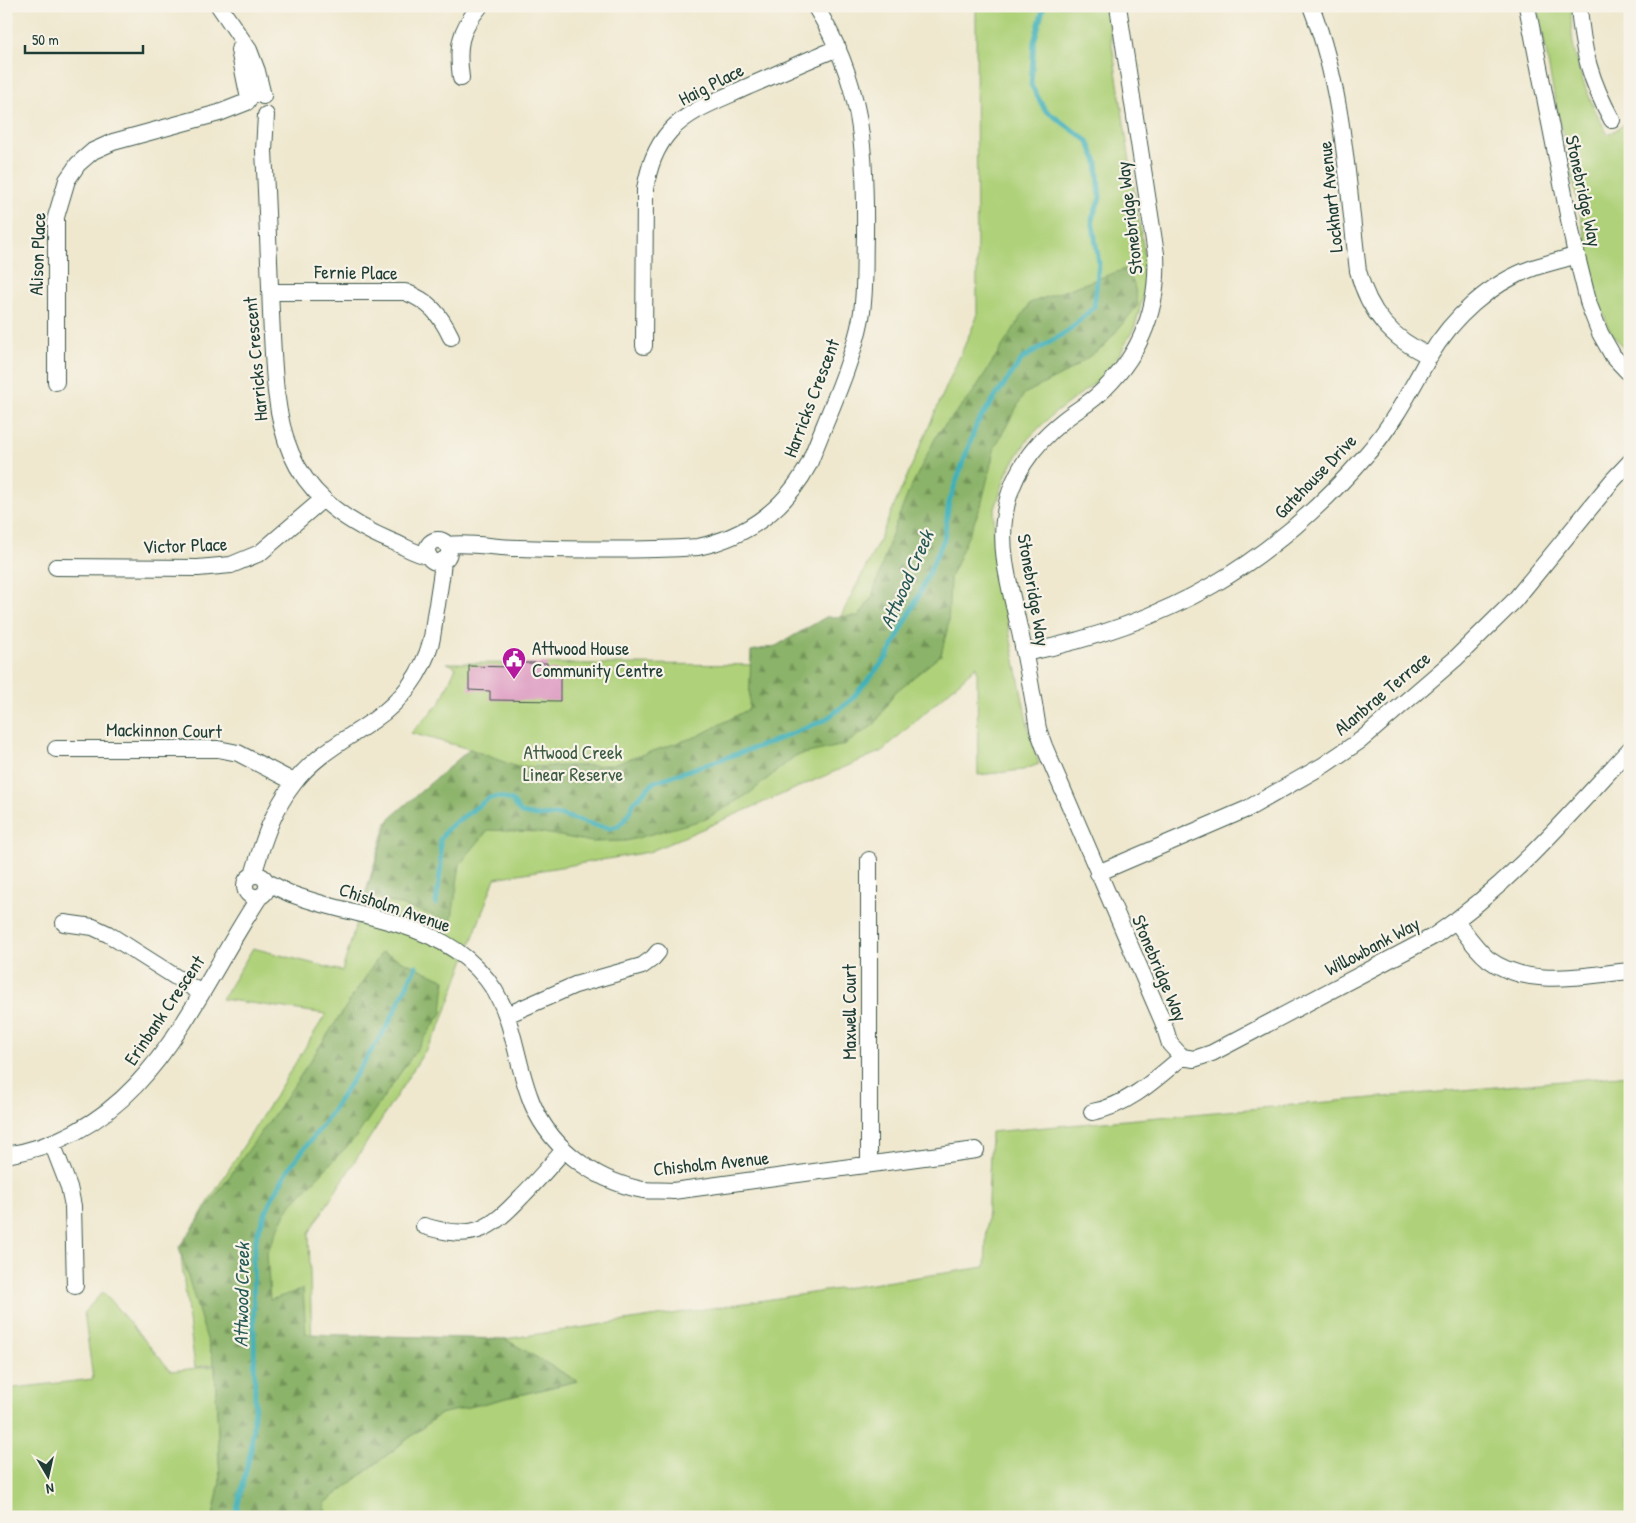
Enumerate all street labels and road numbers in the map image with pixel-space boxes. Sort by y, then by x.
street label: Haig Place [674,56,748,111]
street label: Stonebridge Way [1559,133,1609,249]
street label: Lockhart Avenue [1311,140,1349,254]
street label: Stonebridge Way [1109,160,1149,276]
street label: Alison Place [23,212,51,296]
street label: Fernie Place [313,258,398,286]
street label: Harricks Crescent [237,295,273,422]
street label: Harricks Crescent [776,335,846,461]
street label: Gatehouse Drive [1268,427,1362,524]
street label: Victor Place [142,531,228,559]
street label: Stonebridge Way [1011,532,1057,648]
street label: Alanbrae Terrace [1328,645,1436,741]
street label: Mackinnon Court [106,716,222,744]
street label: Chisholm Avenue [336,876,455,938]
street label: Willowbank Way [1320,910,1424,982]
street label: Stonebridge Way [1126,911,1194,1025]
street label: Erinbank Crescent [118,950,211,1070]
street label: Maxwell Court [836,964,862,1060]
street label: Chisholm Avenue [652,1144,771,1182]

